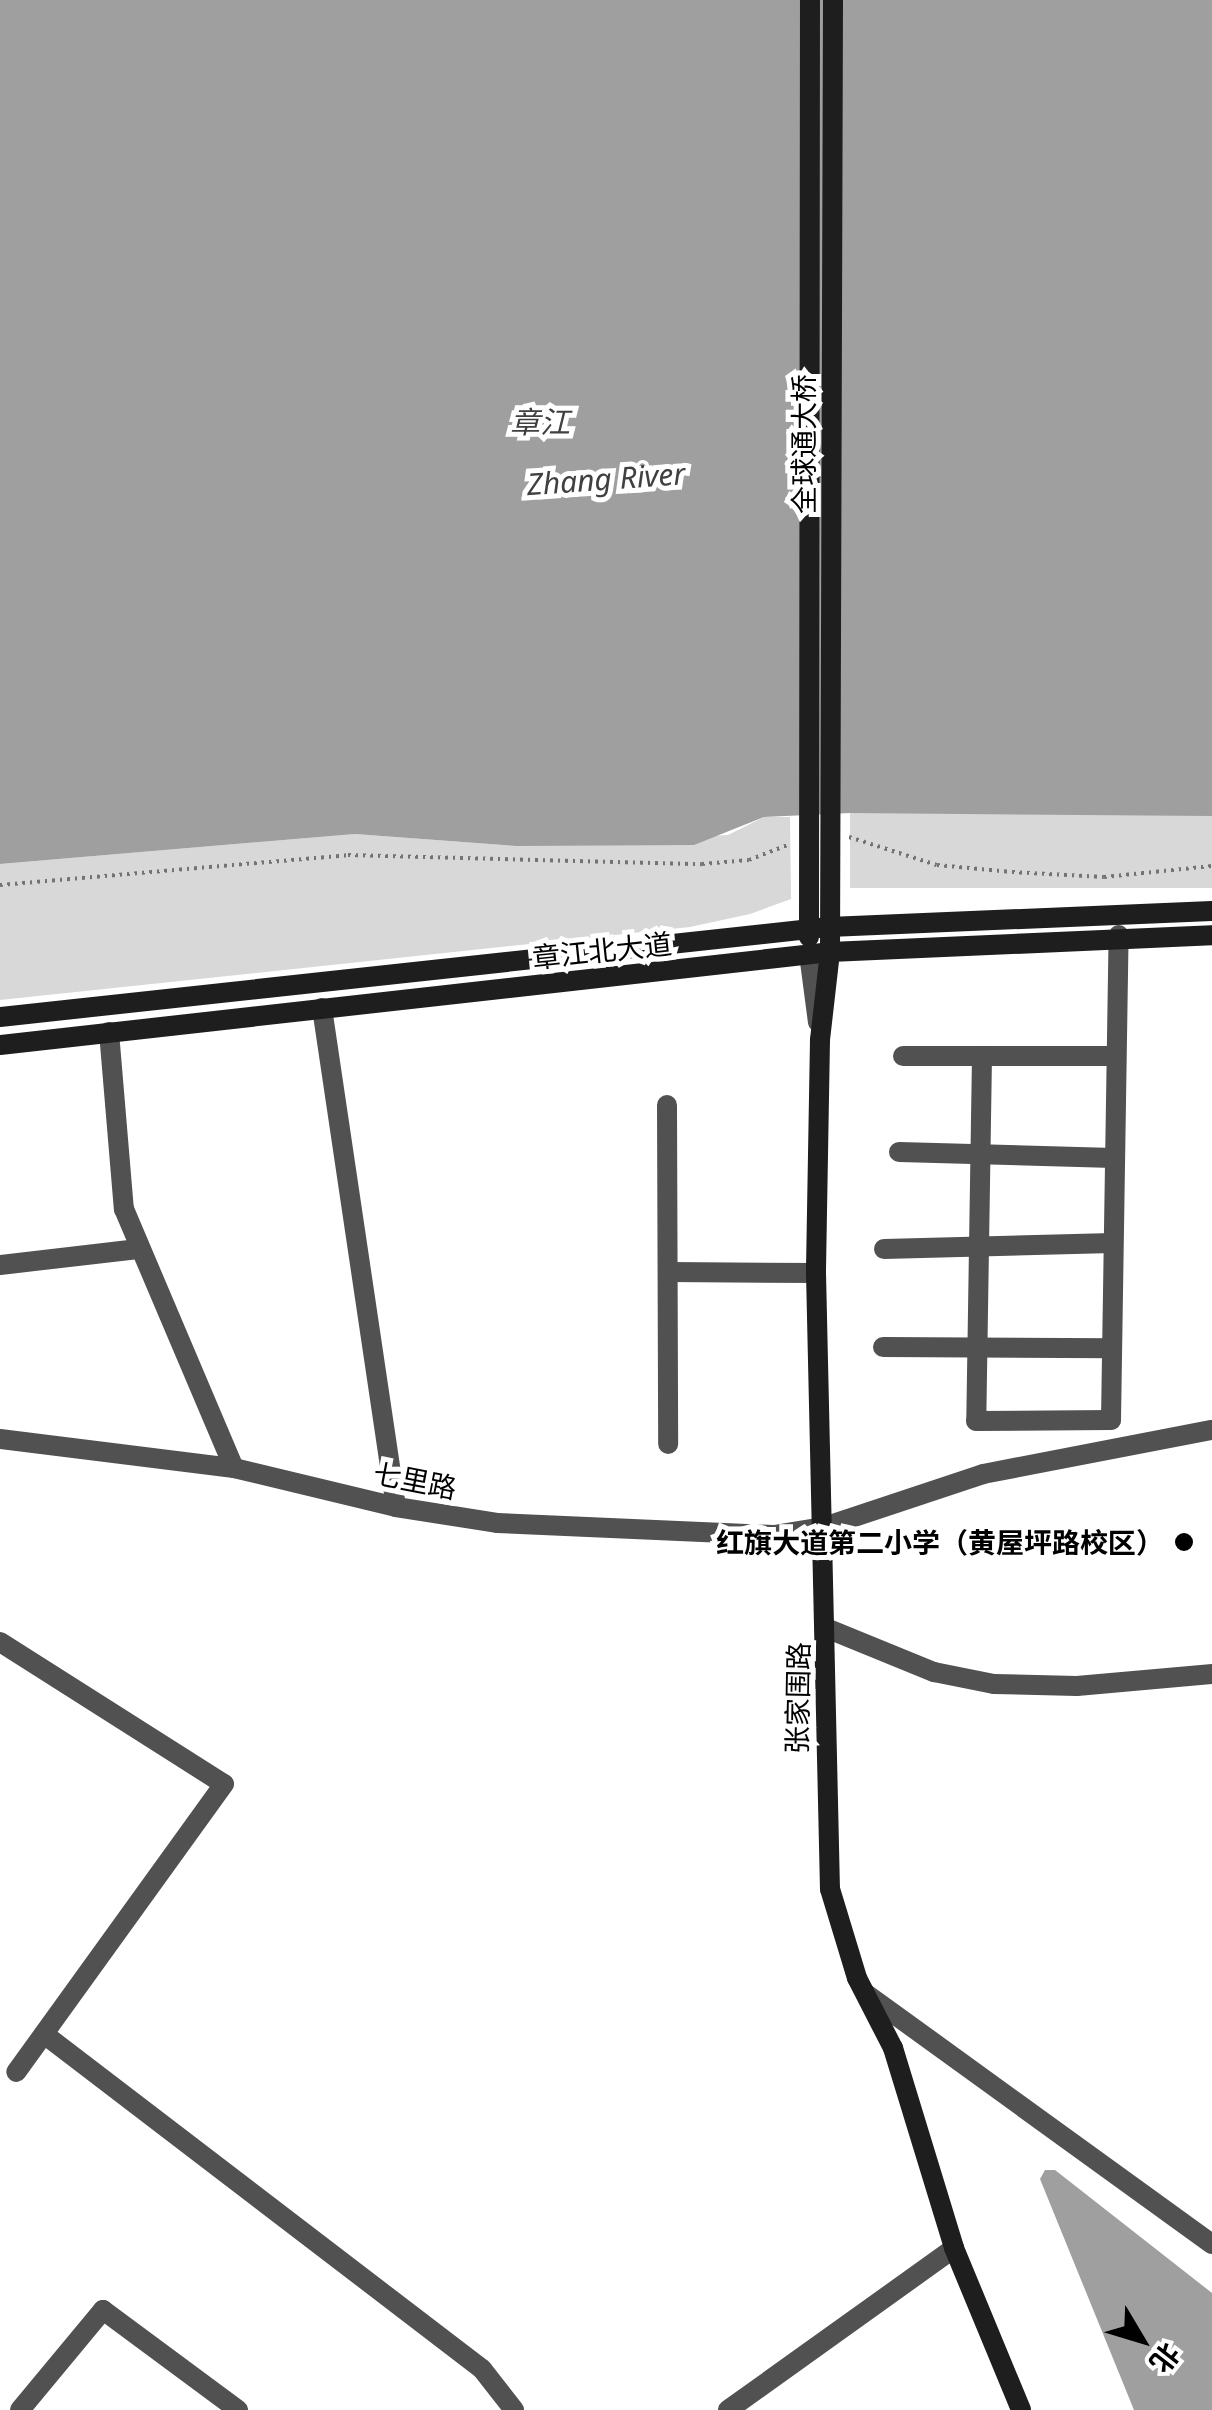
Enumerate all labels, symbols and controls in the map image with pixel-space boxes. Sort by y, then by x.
street label: 全球通大桥 [786,374,820,514]
water label: 章江 [510,404,570,440]
water label: Zhang River [526,456,686,502]
street label: 章江北大道 [531,926,673,974]
street label: 七里路 [371,1455,459,1505]
place label: 红旗大道第二小学（黄屋坪路校区） [716,1525,1164,1559]
marker: 红旗大道第二小学（黄屋坪路校区） [1173,1531,1195,1553]
street label: 张家围路 [779,1642,815,1754]
north arrow [1092,2290,1192,2390]
text: 北 [1142,2336,1189,2381]

